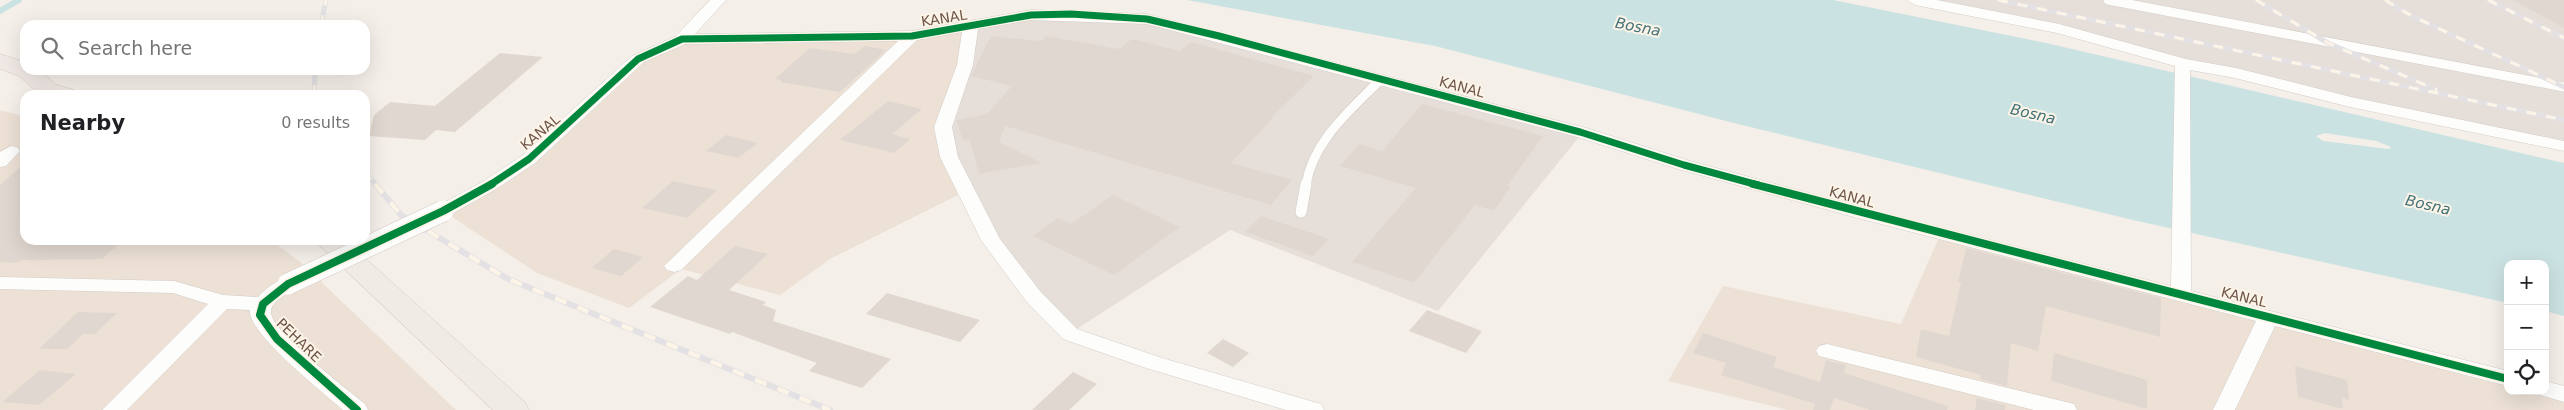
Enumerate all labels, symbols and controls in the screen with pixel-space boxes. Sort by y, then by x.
street label: KANAL [920,6,968,30]
water label: Bosna [1614,14,1662,40]
search box [20,20,370,75]
icon: search [38,34,66,62]
text: Search here [78,37,192,59]
street label: KANAL [1438,73,1487,101]
water label: Bosna [2009,100,2057,128]
text: Nearby [40,111,125,135]
street label: KANAL [517,111,563,153]
text: 0 results [281,113,350,132]
street label: KANAL [1828,183,1877,211]
water label: Bosna [2404,191,2452,219]
map controls [2504,260,2549,395]
button: + [2504,260,2549,305]
street label: KANAL [2220,284,2269,310]
button: − [2504,305,2549,350]
street label: PEHARE [273,315,325,365]
button: locate [2504,350,2549,395]

